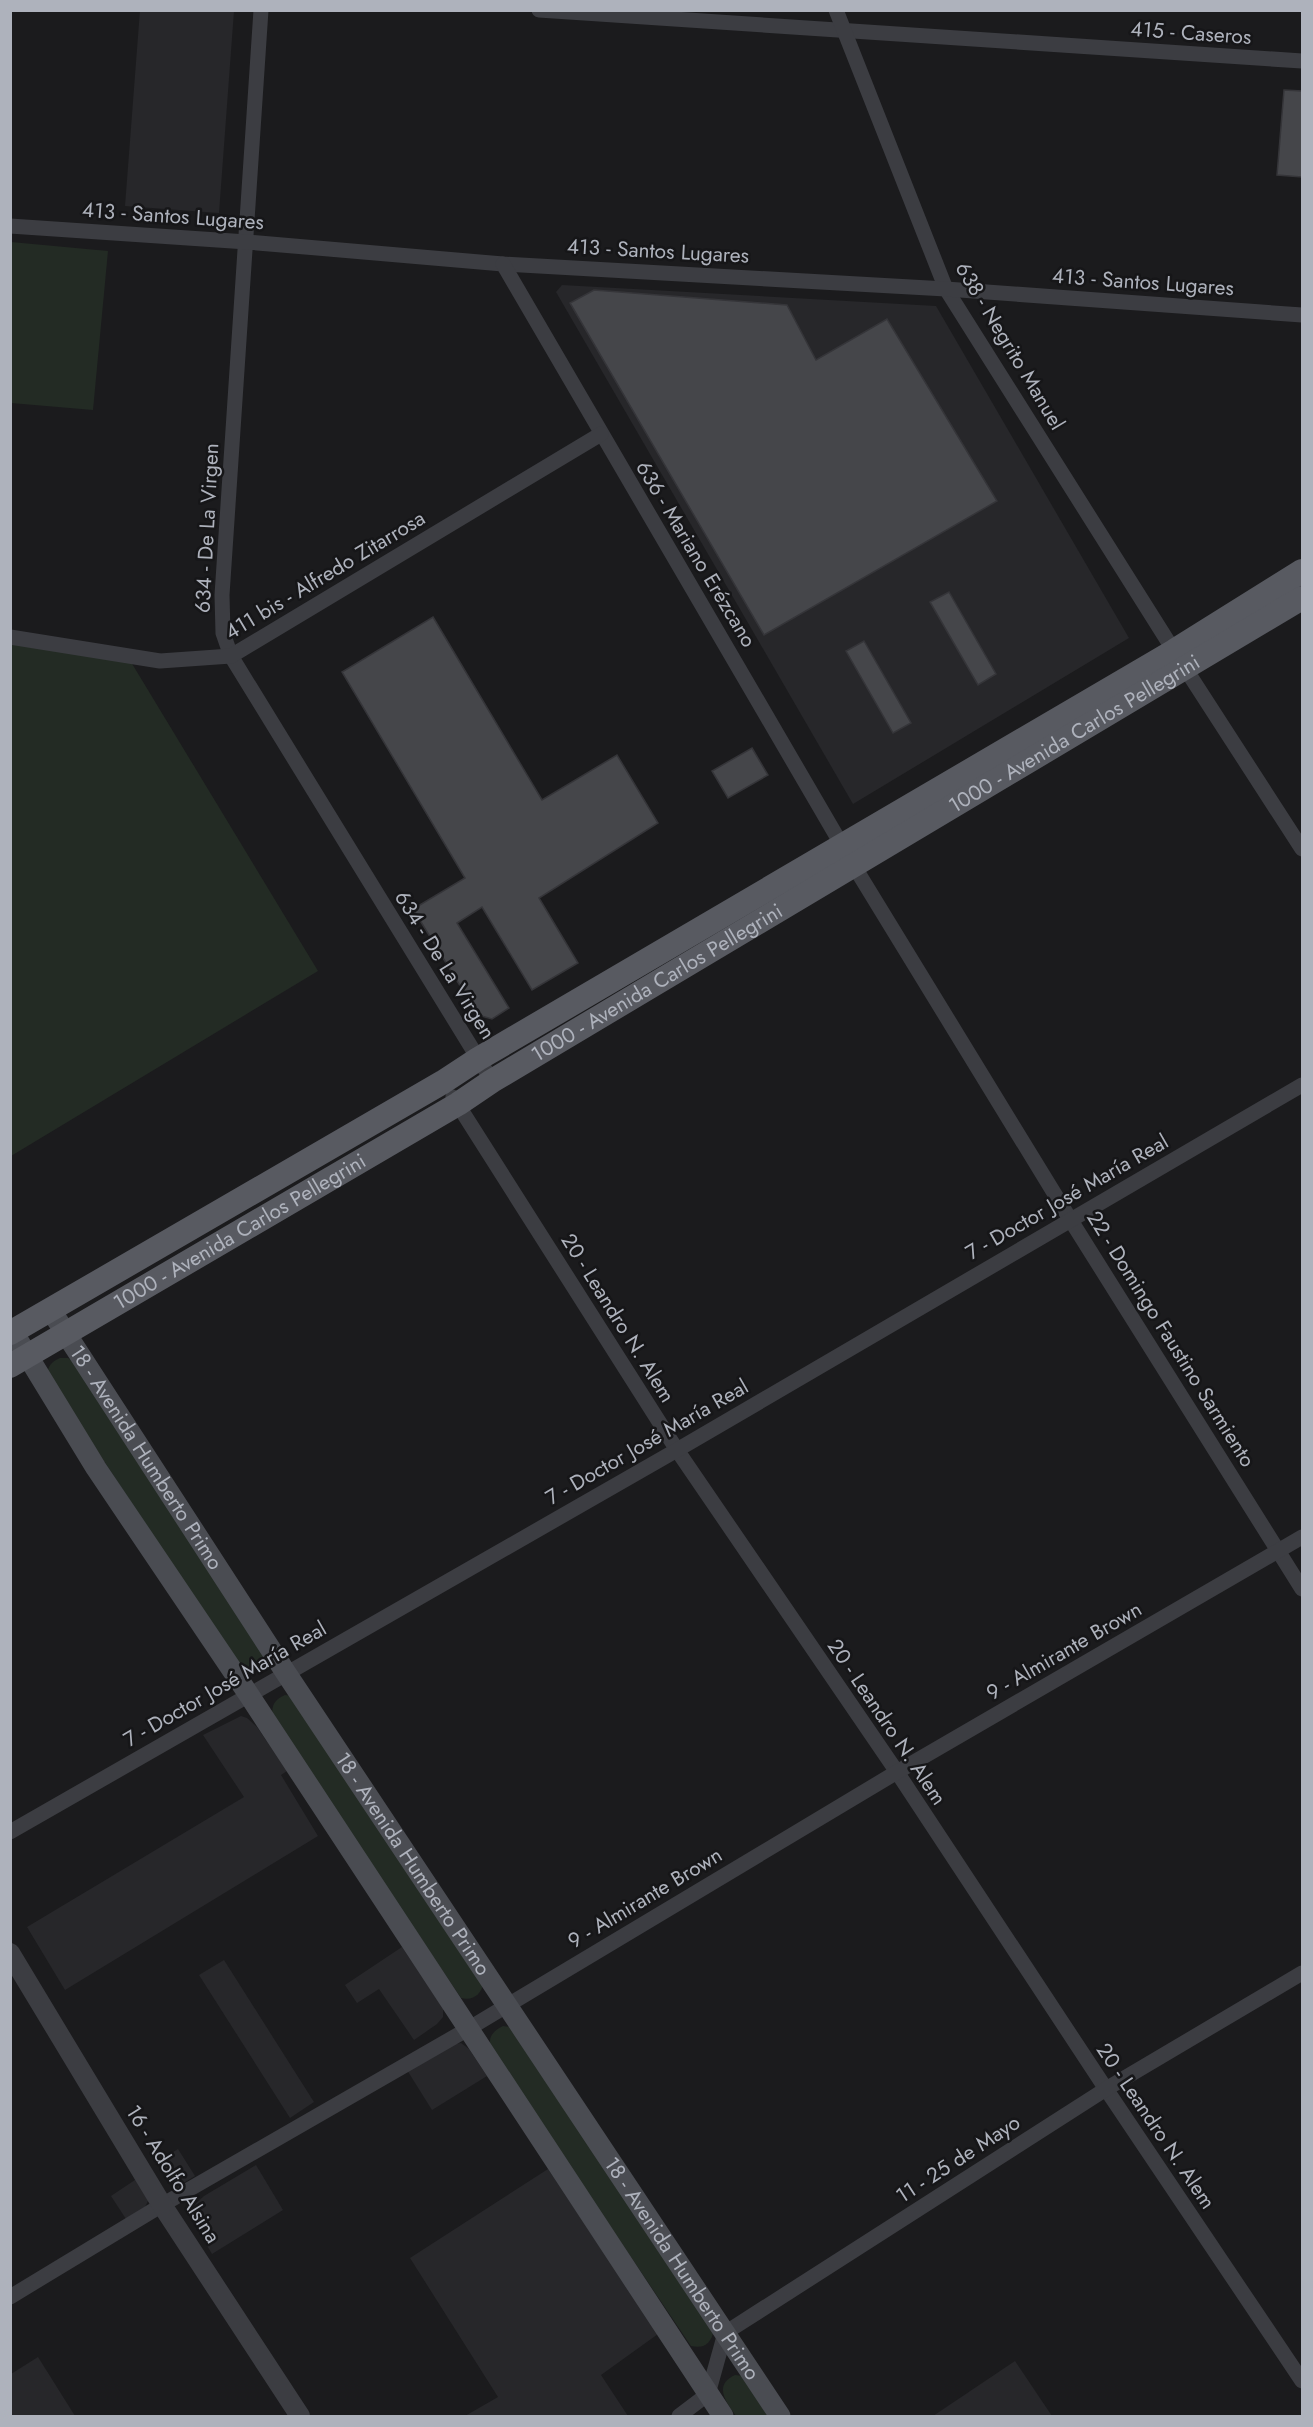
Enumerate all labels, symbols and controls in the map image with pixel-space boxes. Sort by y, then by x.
street label: 415 - Caseros [1130,14,1252,52]
street label: 413 - Santos Lugares [81,195,265,237]
street label: 413 - Santos Lugares [566,231,750,271]
street label: 638 - Negrito Manuel [948,256,1072,436]
street label: 413 - Santos Lugares [1051,261,1235,303]
street label: 634 - De La Virgen [188,442,226,614]
street label: 636 - Mariano Erézcano [628,455,764,653]
street label: 411 bis - Alfredo Zitarrosa [219,503,431,647]
street label: 1000 - Avenida Carlos Pellegrini [943,647,1206,820]
street label: 634 - De La Virgen [387,885,503,1045]
street label: 1000 - Avenida Carlos Pellegrini [526,896,788,1069]
street label: 7 - Doctor José María Real [960,1127,1174,1267]
street label: 1000 - Avenida Carlos Pellegrini [108,1146,371,1317]
street label: 22 - Domingo Faustino Sarmiento [1080,1205,1262,1473]
street label: 20 - Leandro N. Alem [554,1228,682,1408]
street label: 18 - Avenida Humberto Primo [62,1339,230,1576]
street label: 7 - Doctor José María Real [540,1372,754,1512]
street label: 9 - Almirante Brown [981,1594,1147,1708]
street label: 7 - Doctor José María Real [118,1614,332,1754]
street label: 20 - Leandro N. Alem [820,1633,954,1811]
street label: 18 - Avenida Humberto Primo [328,1746,498,1981]
street label: 9 - Almirante Brown [562,1840,728,1956]
street label: 20 - Leandro N. Alem [1089,2037,1223,2215]
street label: 16 - Adolfo Alsina [118,2099,228,2249]
street label: 11 - 25 de Mayo [890,2108,1026,2210]
street label: 18 - Avenida Humberto Primo [597,2151,767,2386]

